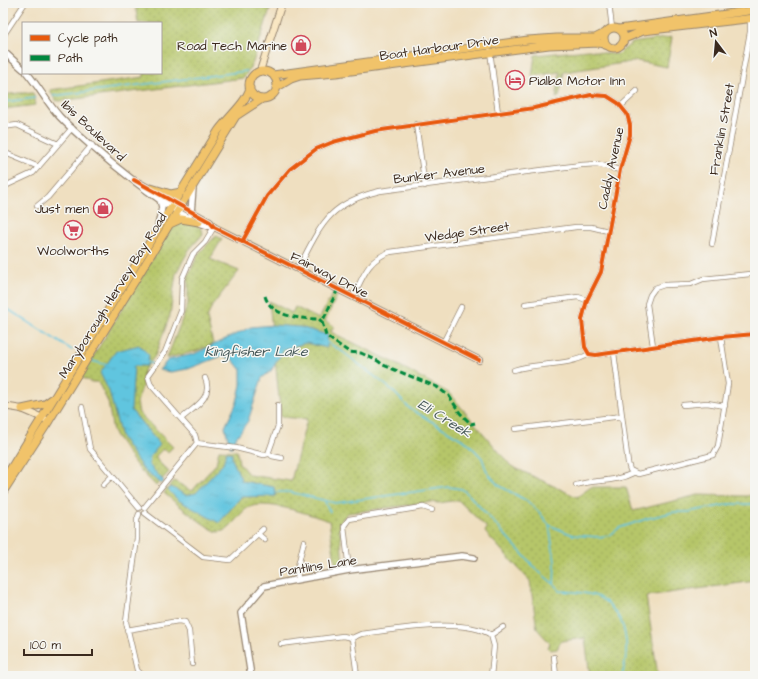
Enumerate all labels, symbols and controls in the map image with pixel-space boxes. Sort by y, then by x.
legend [22,22,162,74]
north arrow [696,22,736,62]
text: N [708,25,719,41]
text: Cycle path [58,30,117,48]
street label: Boat Harbour Drive [378,31,500,65]
shop icon: Road Tech Marine [290,34,312,56]
place label: Road Tech Marine [177,37,287,55]
text: Path [58,50,83,67]
hotel icon: Pialba Motor Inn [504,69,526,91]
place label: Pialba Motor Inn [529,72,626,90]
street label: Franklin Street [705,81,739,177]
street label: Ibis Boulevard [57,96,130,166]
street label: Caddy Avenue [593,125,629,211]
street label: Bunker Avenue [392,159,486,189]
shop icon: Just men [92,197,114,219]
place label: Just men [35,200,89,218]
street label: Maryborough Hervey Bay Road [54,209,172,382]
street label: Wedge Street [424,217,511,248]
supermarket icon: Woolworths [62,219,84,241]
place label: Woolworths [37,242,110,260]
street label: Fairway Drive [287,247,372,303]
water label: Kingfisher Lake [204,342,309,362]
water label: Eli Creek [414,395,475,443]
street label: Pantlins Lane [278,551,358,581]
scale bar [24,631,92,657]
text: 100 m [30,637,61,654]

